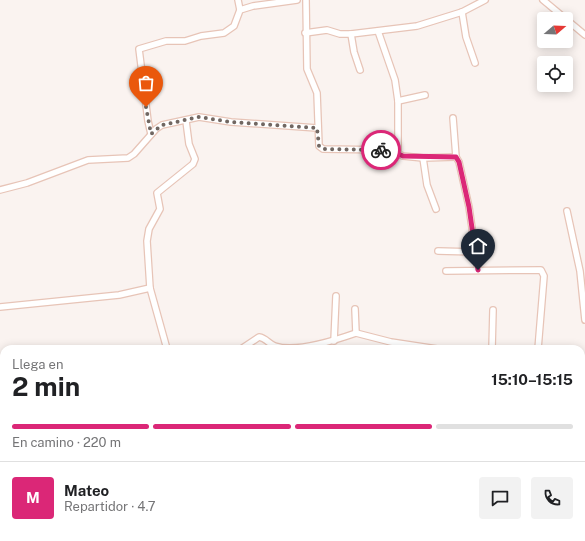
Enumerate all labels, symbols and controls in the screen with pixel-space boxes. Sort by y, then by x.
north arrow [537,12,573,48]
map controls [537,12,573,92]
button: locate [537,56,573,92]
pin [129,66,163,107]
icon: bag [135,72,157,94]
courier [361,130,401,170]
icon: bike [370,139,392,161]
pin [461,229,495,270]
icon: home [467,235,489,257]
text: Llega en [12,357,63,372]
text: 2 min [12,371,80,402]
text: 15:10–15:15 [491,371,573,388]
text: En camino · 220 m [12,435,121,450]
button: chat [479,477,521,519]
button: phone [531,477,573,519]
text: Mateo [64,482,109,499]
text: M [26,489,40,506]
text: Repartidor · 4.7 [64,499,156,514]

